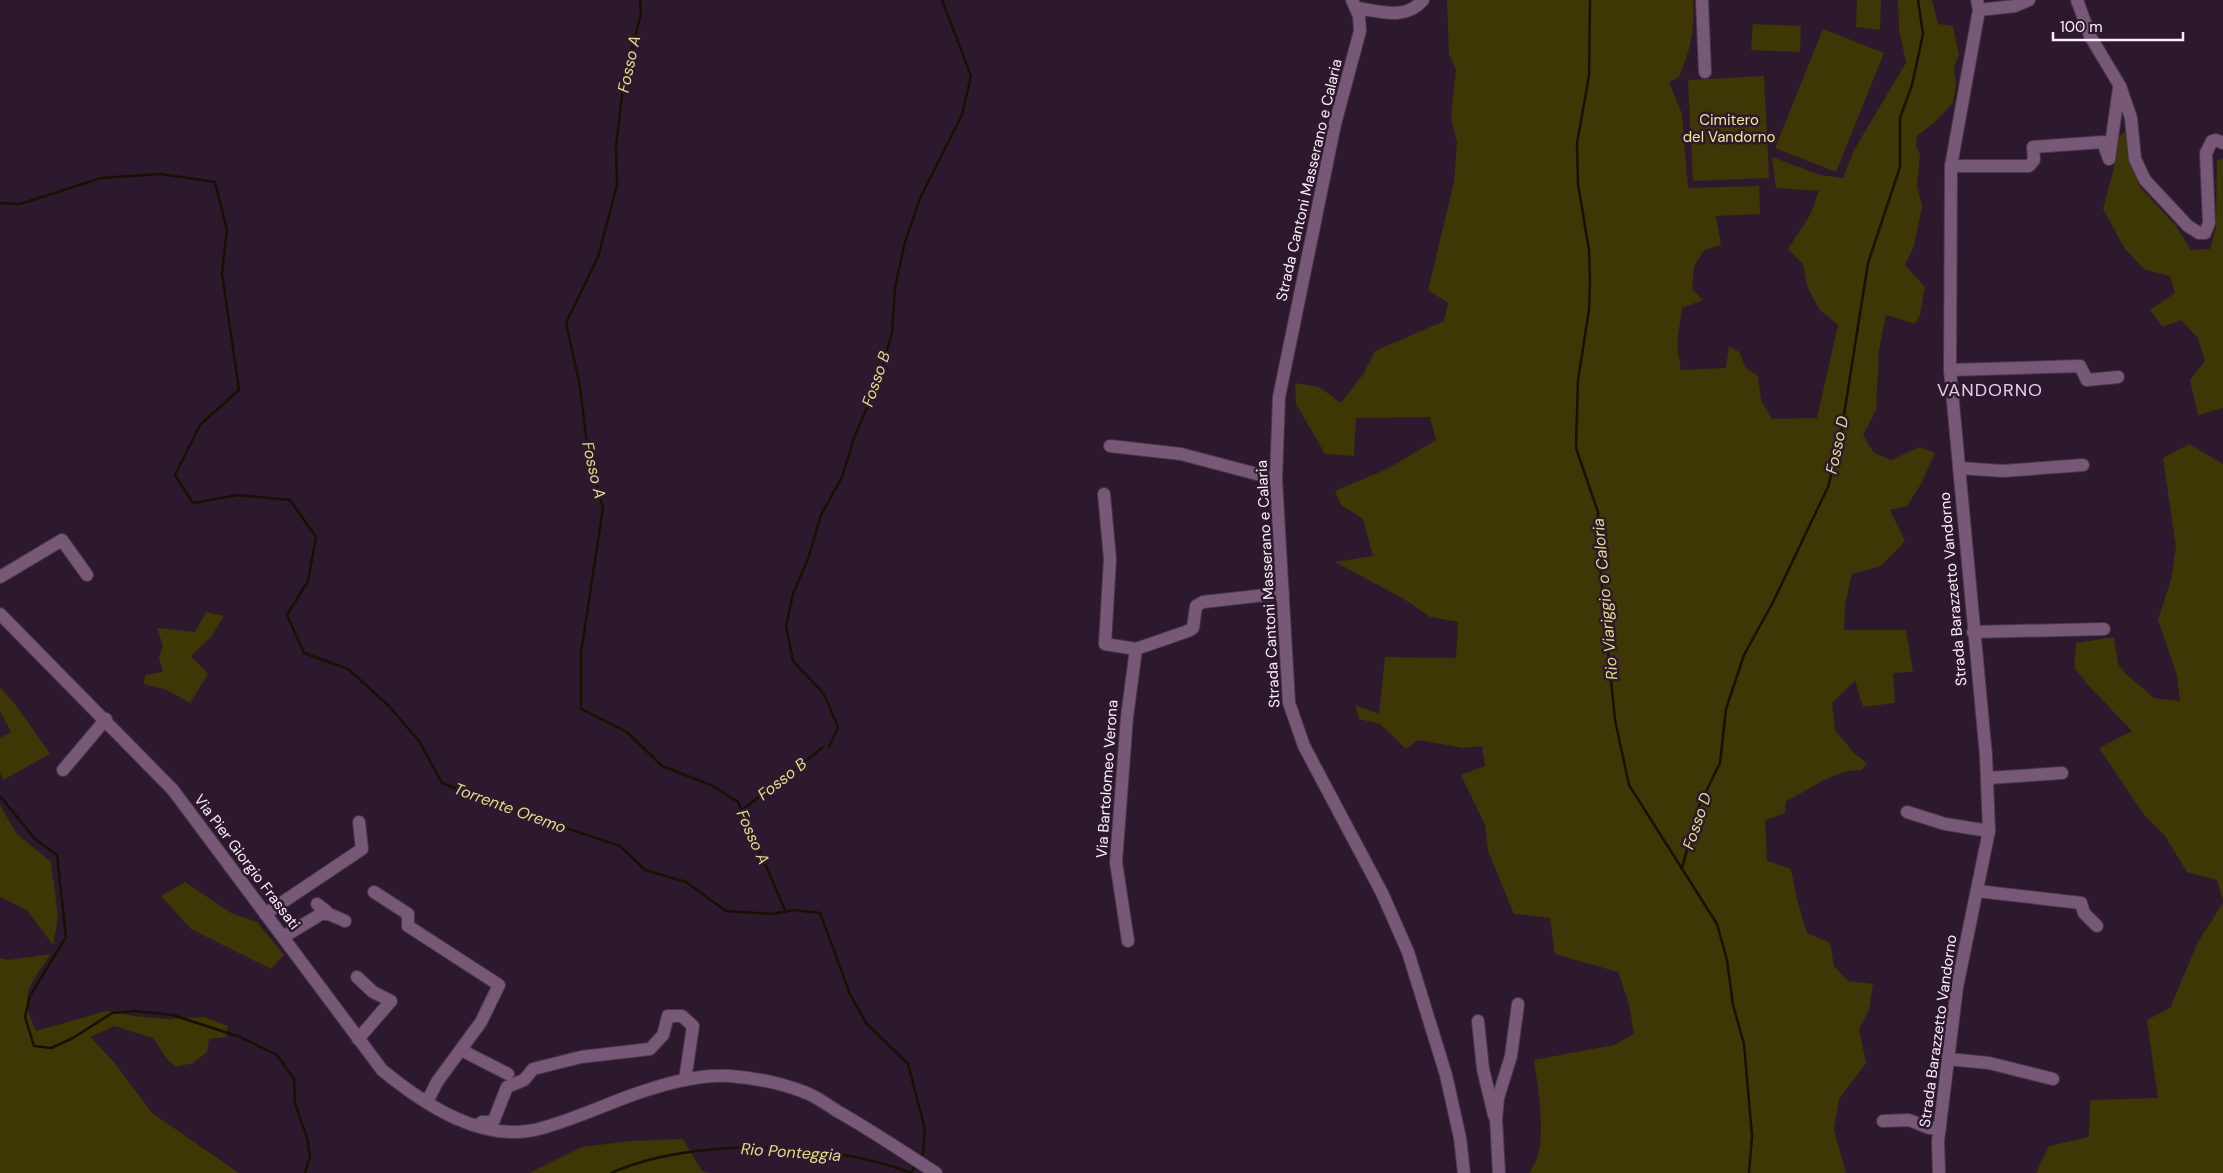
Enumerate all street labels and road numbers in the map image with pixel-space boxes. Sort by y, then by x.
street label: Strada Cantoni Masserano e Calaria [1271,57,1347,303]
street label: Strada Cantoni Masserano e Calaria [1252,460,1284,708]
street label: Strada Barazzetto Vandorno [1935,491,1971,687]
street label: Via Bartolomeo Verona [1091,699,1123,859]
street label: Via Pier Giorgio Frassati [190,790,304,934]
street label: Strada Barazzetto Vandorno [1915,933,1961,1129]

